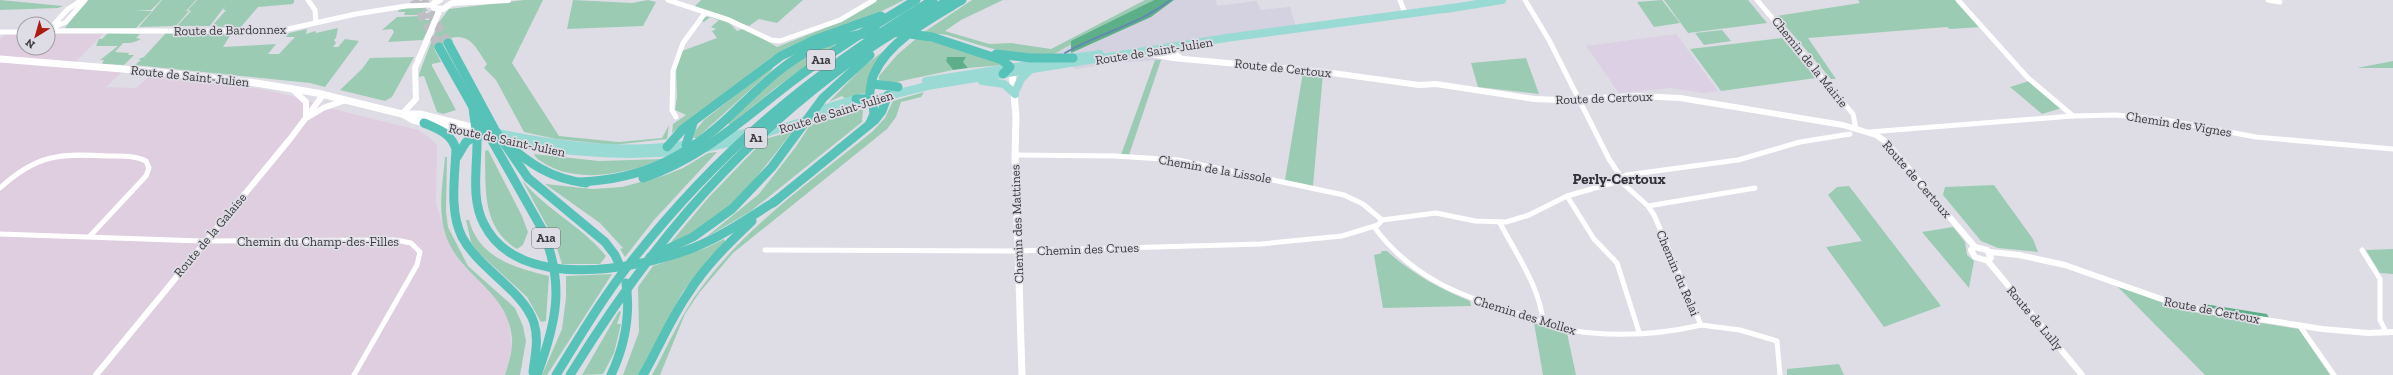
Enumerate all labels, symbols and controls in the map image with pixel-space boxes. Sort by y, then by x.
street label: Chemin de la Mairie [1769,14,1851,110]
north arrow [16,16,56,56]
street label: Route de Bardonnex [173,22,287,38]
street label: Route de Saint-Julien [1094,34,1214,68]
text: N [23,35,38,51]
road number: A1a [807,50,835,70]
street label: Route de Certoux [1234,55,1332,81]
street label: Route de Saint-Julien [130,62,250,90]
street label: Route de Saint-Julien [777,87,896,137]
street label: Route de Certoux [1555,89,1653,107]
street label: Chemin des Vignes [2125,108,2233,140]
street label: Route de Saint-Julien [447,120,567,160]
road number: A1 [745,128,767,148]
street label: Route de Certoux [1879,137,1955,221]
street label: Chemin de la Lissole [1157,152,1273,186]
street label: Chemin des Mattines [1007,164,1027,284]
district label: Perly-Certoux [1572,170,1666,188]
street label: Route de la Galaise [170,190,250,280]
road number: A1a [532,228,560,248]
street label: Chemin du Relai [1653,228,1703,319]
street label: Chemin du Champ-des-Filles [237,234,399,249]
street label: Chemin des Crues [1037,240,1139,258]
street label: Route de Lully [2004,283,2067,354]
street label: Chemin des Mollex [1472,292,1578,338]
street label: Route de Certoux [2163,293,2262,327]

